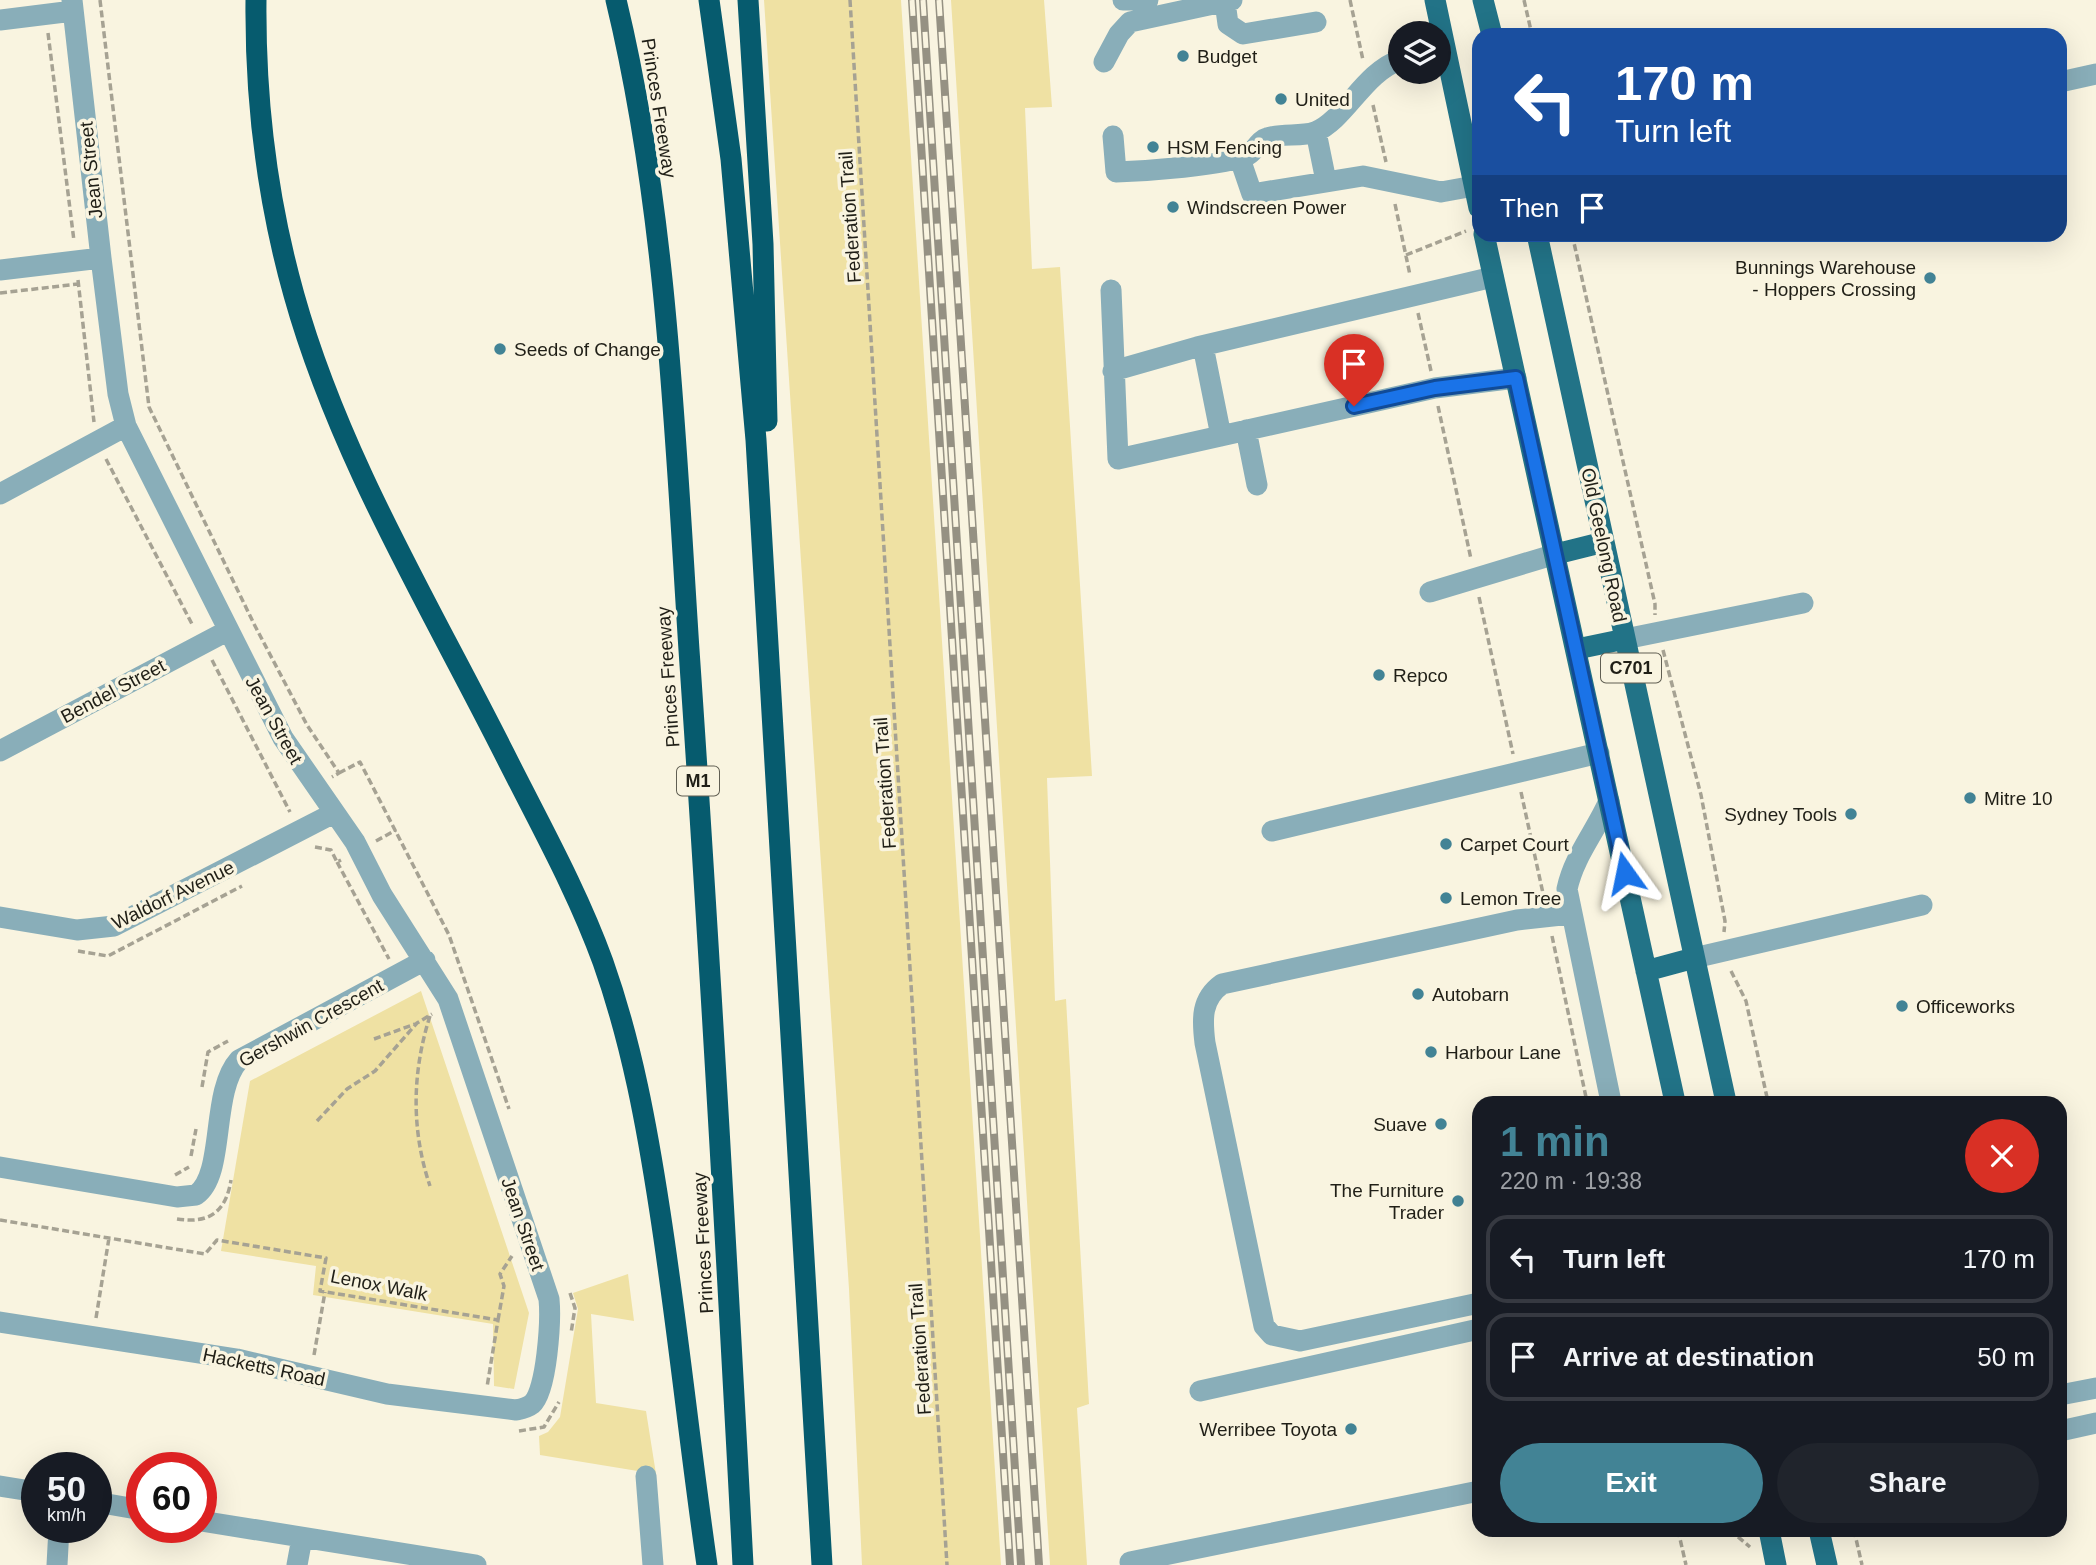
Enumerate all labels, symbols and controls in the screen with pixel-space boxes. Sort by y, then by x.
map controls [1388,21,1451,84]
button: layers [1388,21,1451,84]
street label: Princes Freeway [638,36,681,180]
place label: Budget [1197,46,1258,67]
marker: Budget [1175,48,1191,64]
icon: left [1500,56,1591,147]
text: 170 m [1615,56,1754,110]
place label: United [1295,89,1350,110]
marker: United [1273,91,1289,107]
text: Turn left [1615,113,1731,149]
street label: Jean Street [75,120,107,219]
place label: HSM Fencing [1167,137,1282,158]
marker: HSM Fencing [1145,139,1161,155]
street label: Federation Trail [835,150,865,284]
icon: arrive [1573,189,1611,227]
text: Then [1500,193,1559,223]
place label: Windscreen Power [1187,197,1347,218]
marker: Windscreen Power [1165,199,1181,215]
place label: Bunnings Warehouse - Hoppers Crossing [1735,257,1916,300]
marker: Bunnings Warehouse - Hoppers Crossing [1922,270,1938,286]
pin [1324,334,1384,406]
place label: Seeds of Change [514,339,661,360]
marker: Seeds of Change [492,341,508,357]
icon: arrive [1335,345,1373,383]
street label: Old Geelong Road [1577,466,1631,624]
street label: Princes Freeway [653,605,683,748]
street label: Bendel Street [57,654,169,727]
road number: C701 [1601,654,1661,682]
place label: Repco [1393,665,1448,686]
marker: Repco [1371,667,1387,683]
street label: Jean Street [241,672,307,768]
street label: Federation Trail [870,716,900,850]
road number: M1 [677,766,719,796]
place label: Mitre 10 [1984,788,2053,809]
marker: Mitre 10 [1962,790,1978,806]
place label: Sydney Tools [1724,804,1837,825]
marker: Sydney Tools [1843,806,1859,822]
place label: Carpet Court [1460,834,1569,855]
marker: Carpet Court [1438,836,1454,852]
position arrow [1588,836,1662,910]
street label: Waldorf Avenue [109,856,237,934]
place label: Lemon Tree [1460,888,1561,909]
marker: Lemon Tree [1438,890,1454,906]
street label: Gershwin Crescent [235,974,387,1071]
place label: Autobarn [1432,984,1509,1005]
marker: Autobarn [1410,986,1426,1002]
place label: Officeworks [1916,996,2015,1017]
marker: Officeworks [1894,998,1910,1014]
place label: Harbour Lane [1445,1042,1561,1063]
marker: Harbour Lane [1423,1044,1439,1060]
place label: Suave [1373,1114,1427,1135]
marker: Suave [1433,1116,1449,1132]
text: 1 min [1500,1118,1610,1165]
button: close [1965,1119,2039,1193]
text: 220 m · 19:38 [1500,1168,1642,1194]
street label: Princes Freeway [689,1171,717,1314]
street label: Jean Street [497,1175,549,1274]
place label: The Furniture Trader [1330,1180,1445,1223]
marker: The Furniture Trader [1450,1193,1466,1209]
icon: left [1504,1240,1542,1278]
text: Turn left [1563,1244,1665,1274]
text: 170 m [1963,1244,2035,1274]
street label: Lenox Walk [329,1265,430,1305]
street label: Federation Trail [905,1282,935,1416]
icon: arrive [1504,1338,1542,1376]
text: Arrive at destination [1563,1342,1814,1372]
text: 50 m [1977,1342,2035,1372]
street label: Hacketts Road [201,1344,327,1390]
place label: Werribee Toyota [1199,1419,1337,1440]
marker: Werribee Toyota [1343,1421,1359,1437]
button: Exit [1500,1443,1763,1523]
button: Share [1777,1443,2039,1523]
speed limit sign: 60 [126,1452,217,1543]
text: 50 [47,1469,86,1508]
text: km/h [47,1505,86,1525]

